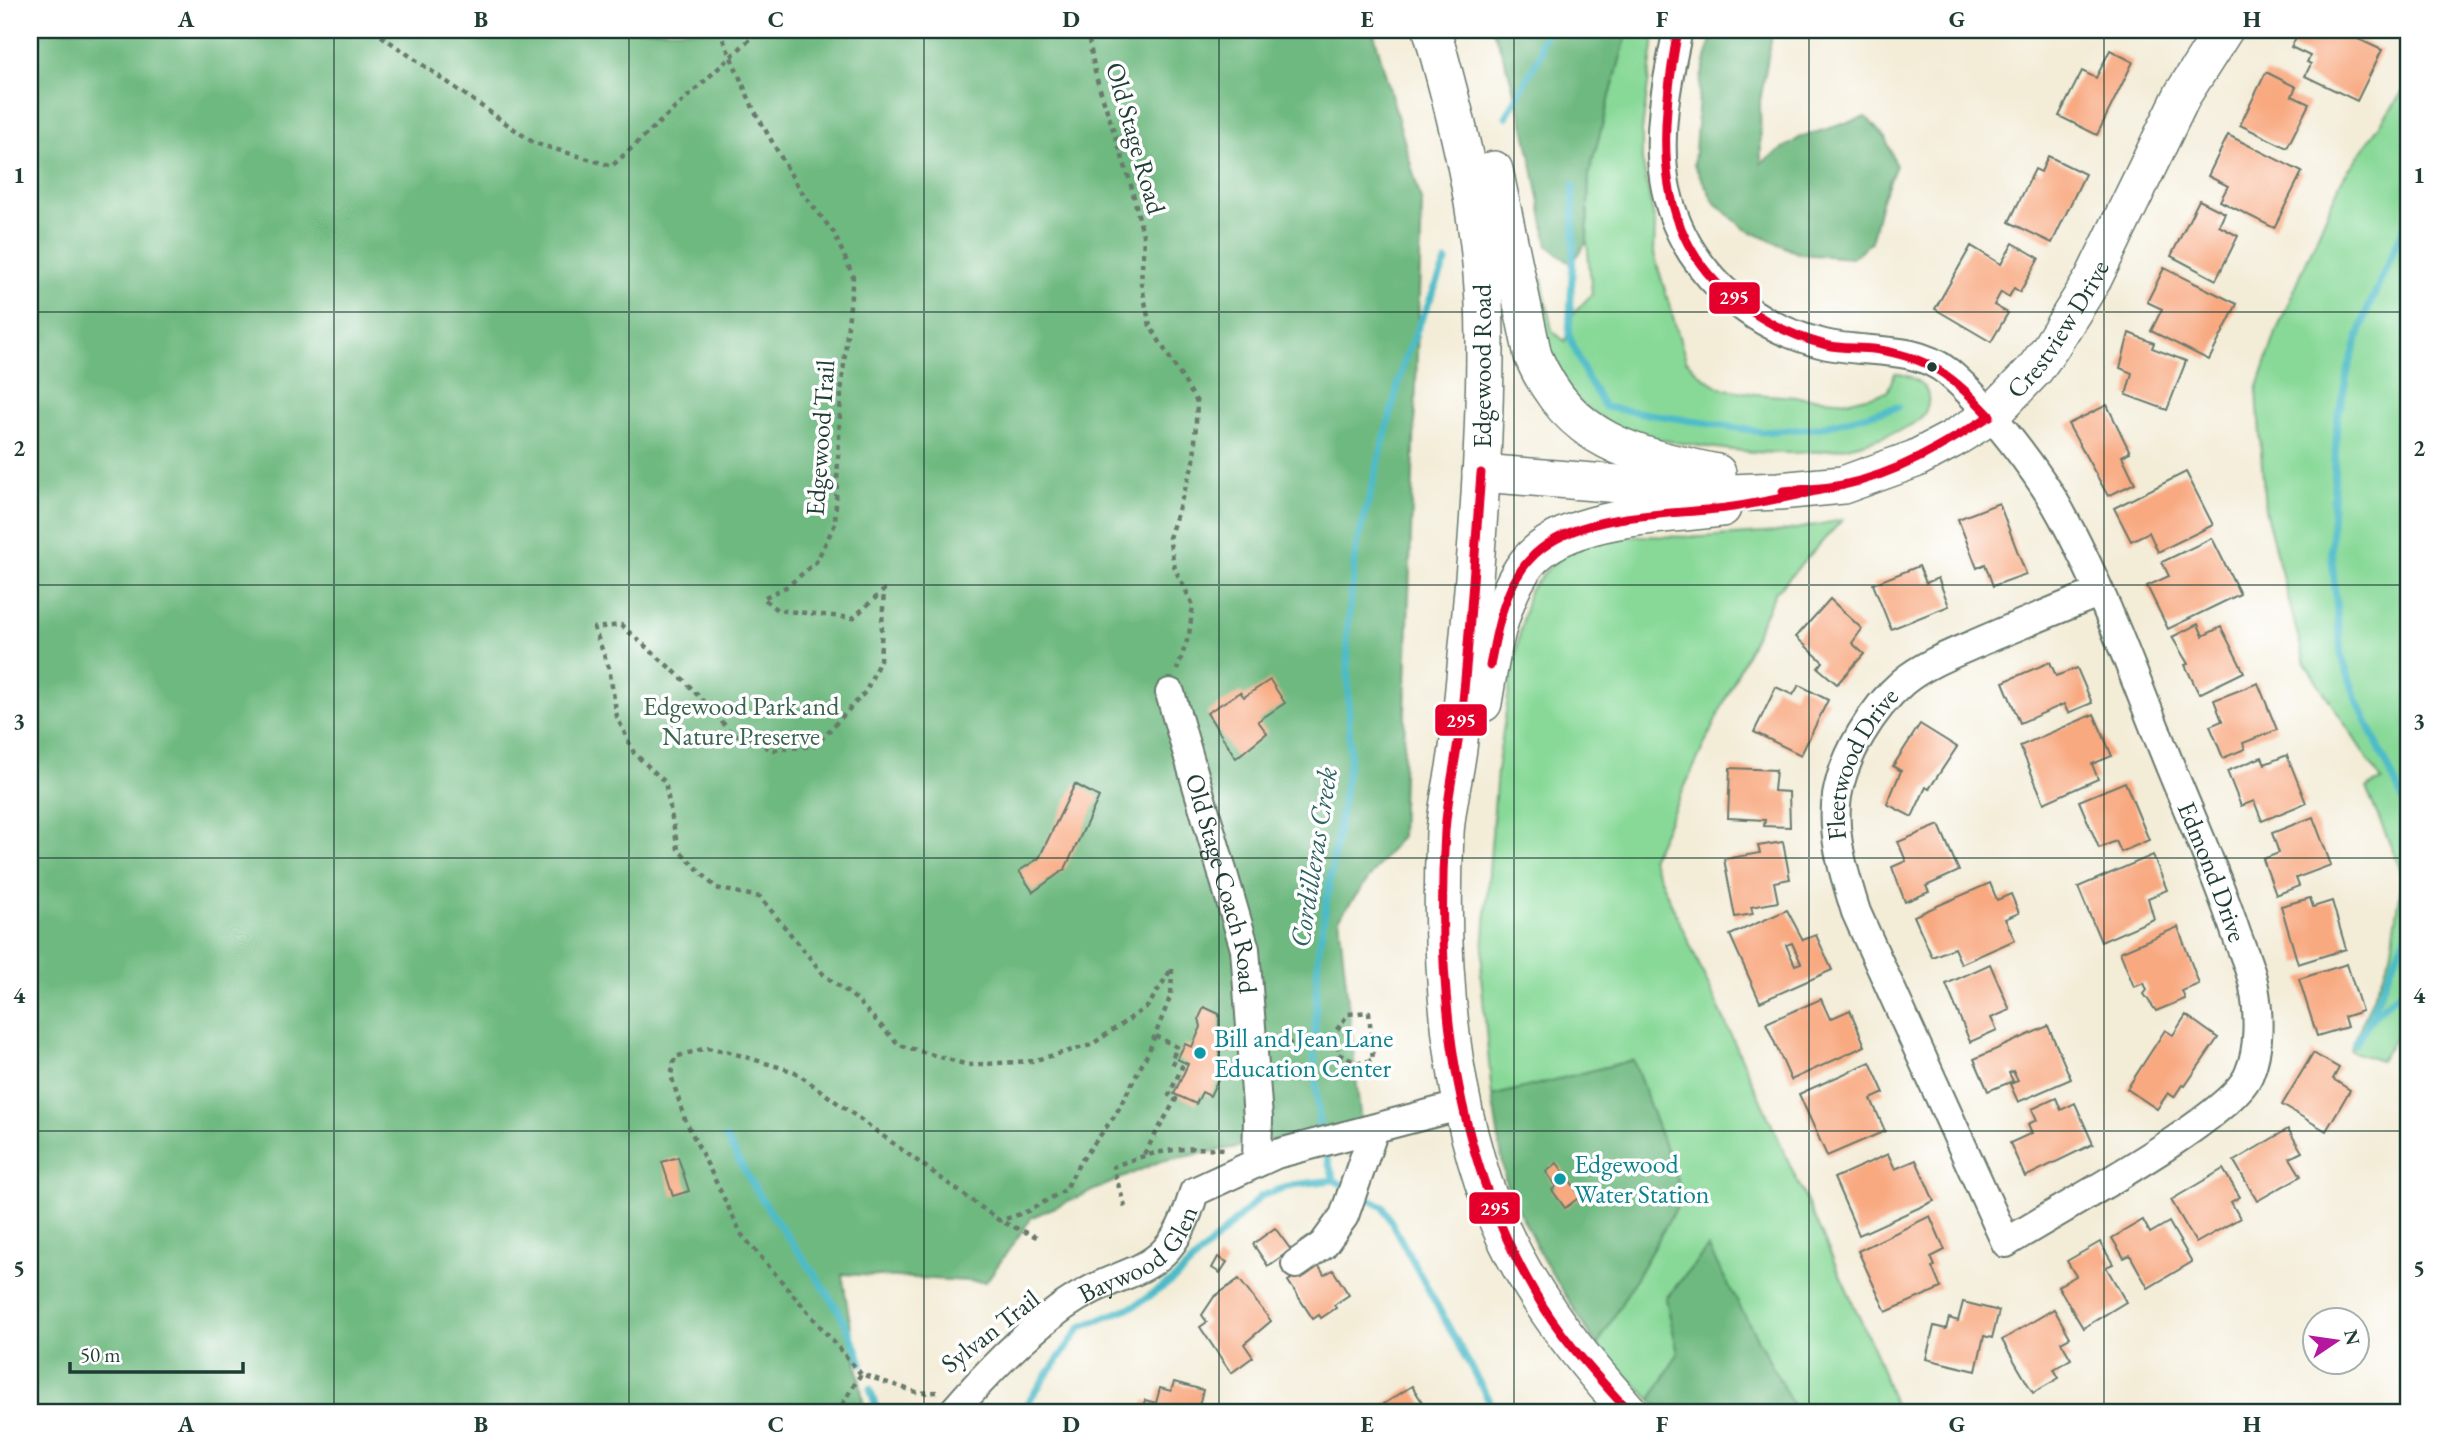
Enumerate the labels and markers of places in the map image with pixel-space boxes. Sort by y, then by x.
unlabelled marker [1925,360,1939,374]
place label: Bill and Jean Lane Education Center [1214,1021,1393,1085]
marker: Bill and Jean Lane Education Center [1192,1045,1208,1061]
place label: Edgewood Water Station [1574,1147,1710,1211]
marker: Edgewood Water Station [1552,1171,1568,1187]

